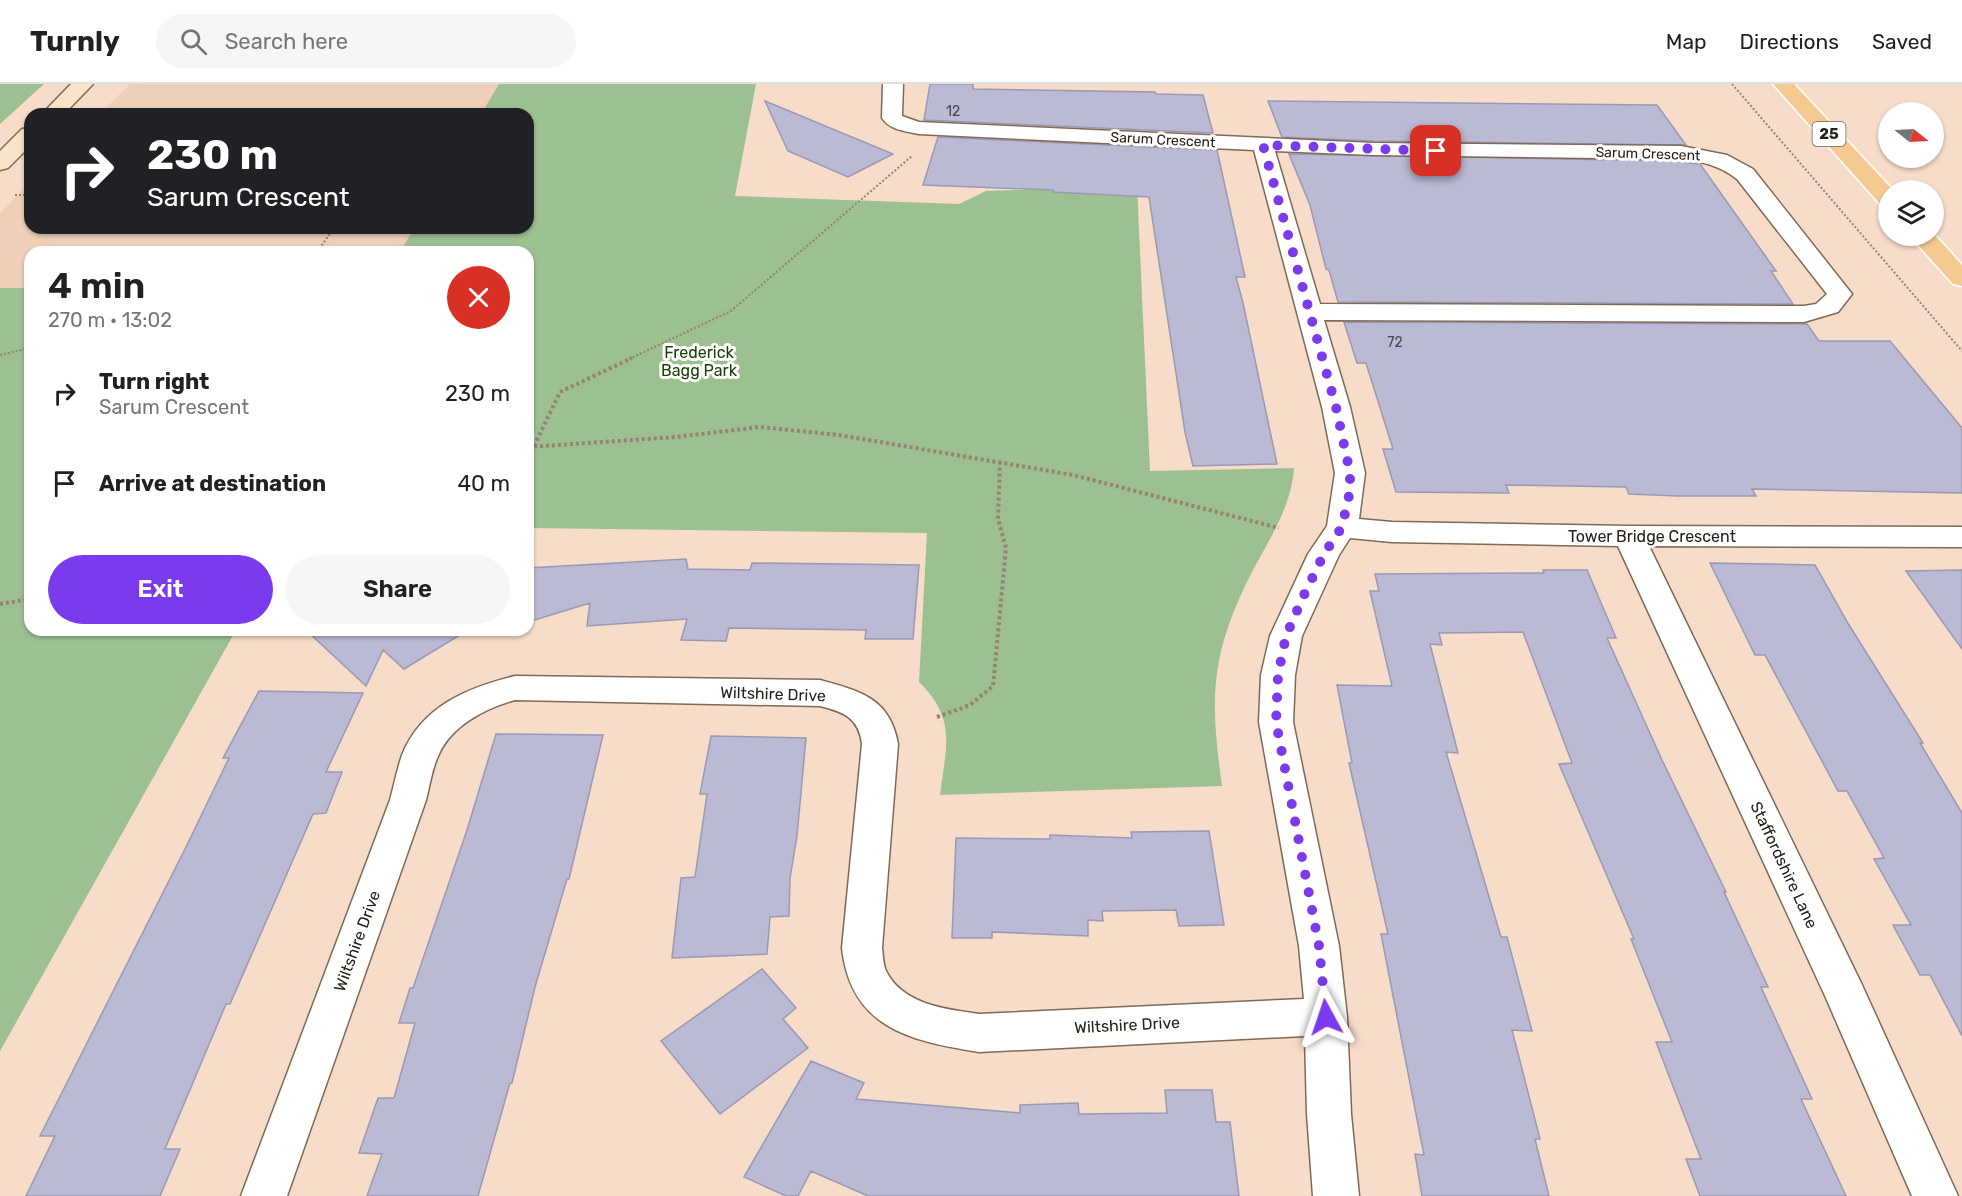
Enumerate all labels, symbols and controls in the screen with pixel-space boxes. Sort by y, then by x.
search box [156,14,576,68]
text: Turnly [30,25,120,58]
icon: search [177,25,210,58]
text: Search here [225,28,348,55]
text: Map [1666,29,1707,54]
text: Directions [1740,29,1839,54]
text: Saved [1872,29,1932,54]
north arrow [1878,102,1944,168]
map controls [1878,102,1944,246]
house number: 12 [946,103,960,120]
road number: 25 [1812,122,1846,146]
pin [1410,125,1461,176]
street label: Sarum Crescent [1110,129,1216,151]
text: 230 m [147,130,278,180]
icon: right [48,132,126,210]
icon: arrive [1419,134,1452,167]
street label: Sarum Crescent [1595,144,1701,164]
button: layers [1878,180,1944,246]
text: Sarum Crescent [147,181,349,213]
text: 4 min [48,264,145,307]
button: close [447,266,510,329]
text: 270 m · 13:02 [48,308,172,332]
house number: 72 [1387,334,1403,351]
park label: Frederick Bagg Park [661,343,738,380]
text: Turn right [99,368,209,395]
icon: right [48,377,81,410]
text: 230 m [445,380,510,407]
text: Sarum Crescent [99,395,249,419]
icon: arrive [48,467,81,500]
text: Arrive at destination [99,470,326,497]
text: 40 m [457,470,510,497]
street label: Tower Bridge Crescent [1568,527,1736,546]
button: Exit [48,555,273,624]
button: Share [285,555,510,624]
street label: Wiltshire Drive [720,683,826,705]
street label: Staffordshire Lane [1746,799,1822,931]
street label: Wiltshire Drive [330,888,384,994]
position arrow [1294,985,1358,1049]
street label: Wiltshire Drive [1074,1013,1180,1037]

